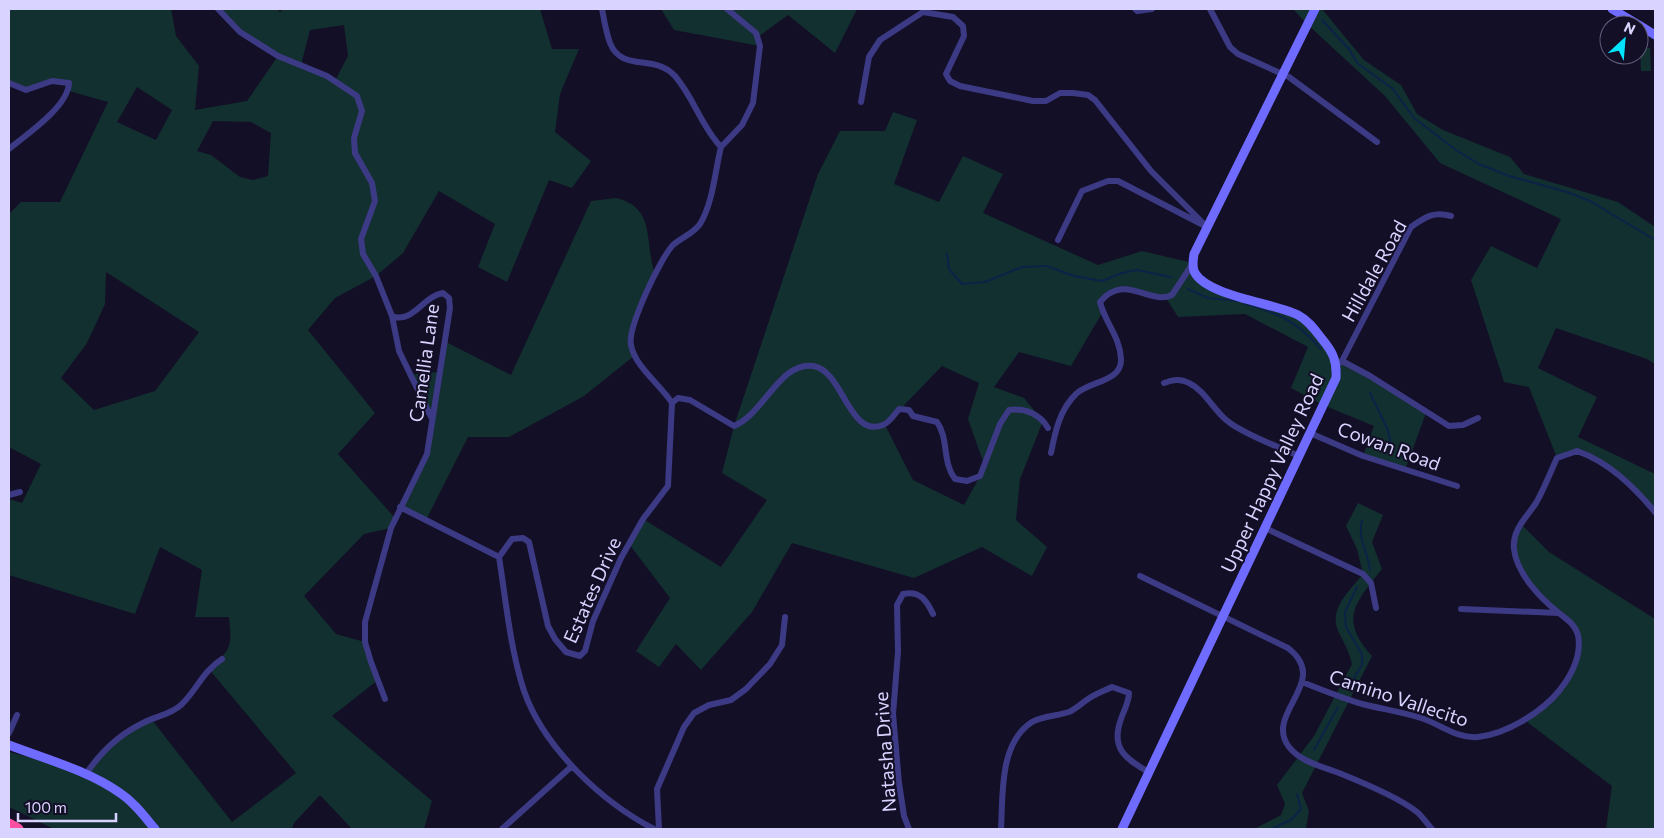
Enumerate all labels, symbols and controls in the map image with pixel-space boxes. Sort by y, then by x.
north arrow [1599,15,1649,65]
text: N [1621,18,1638,38]
street label: Hilldale Road [1336,216,1411,326]
street label: Camellia Lane [404,302,443,424]
street label: Upper Happy Valley Road [1215,370,1328,576]
street label: Cowan Road [1335,416,1444,475]
street label: Estates Drive [558,533,625,646]
street label: Camino Vallecito [1327,664,1472,731]
street label: Natasha Drive [869,691,900,813]
scale bar [18,790,115,822]
text: 100 m [25,798,67,816]

